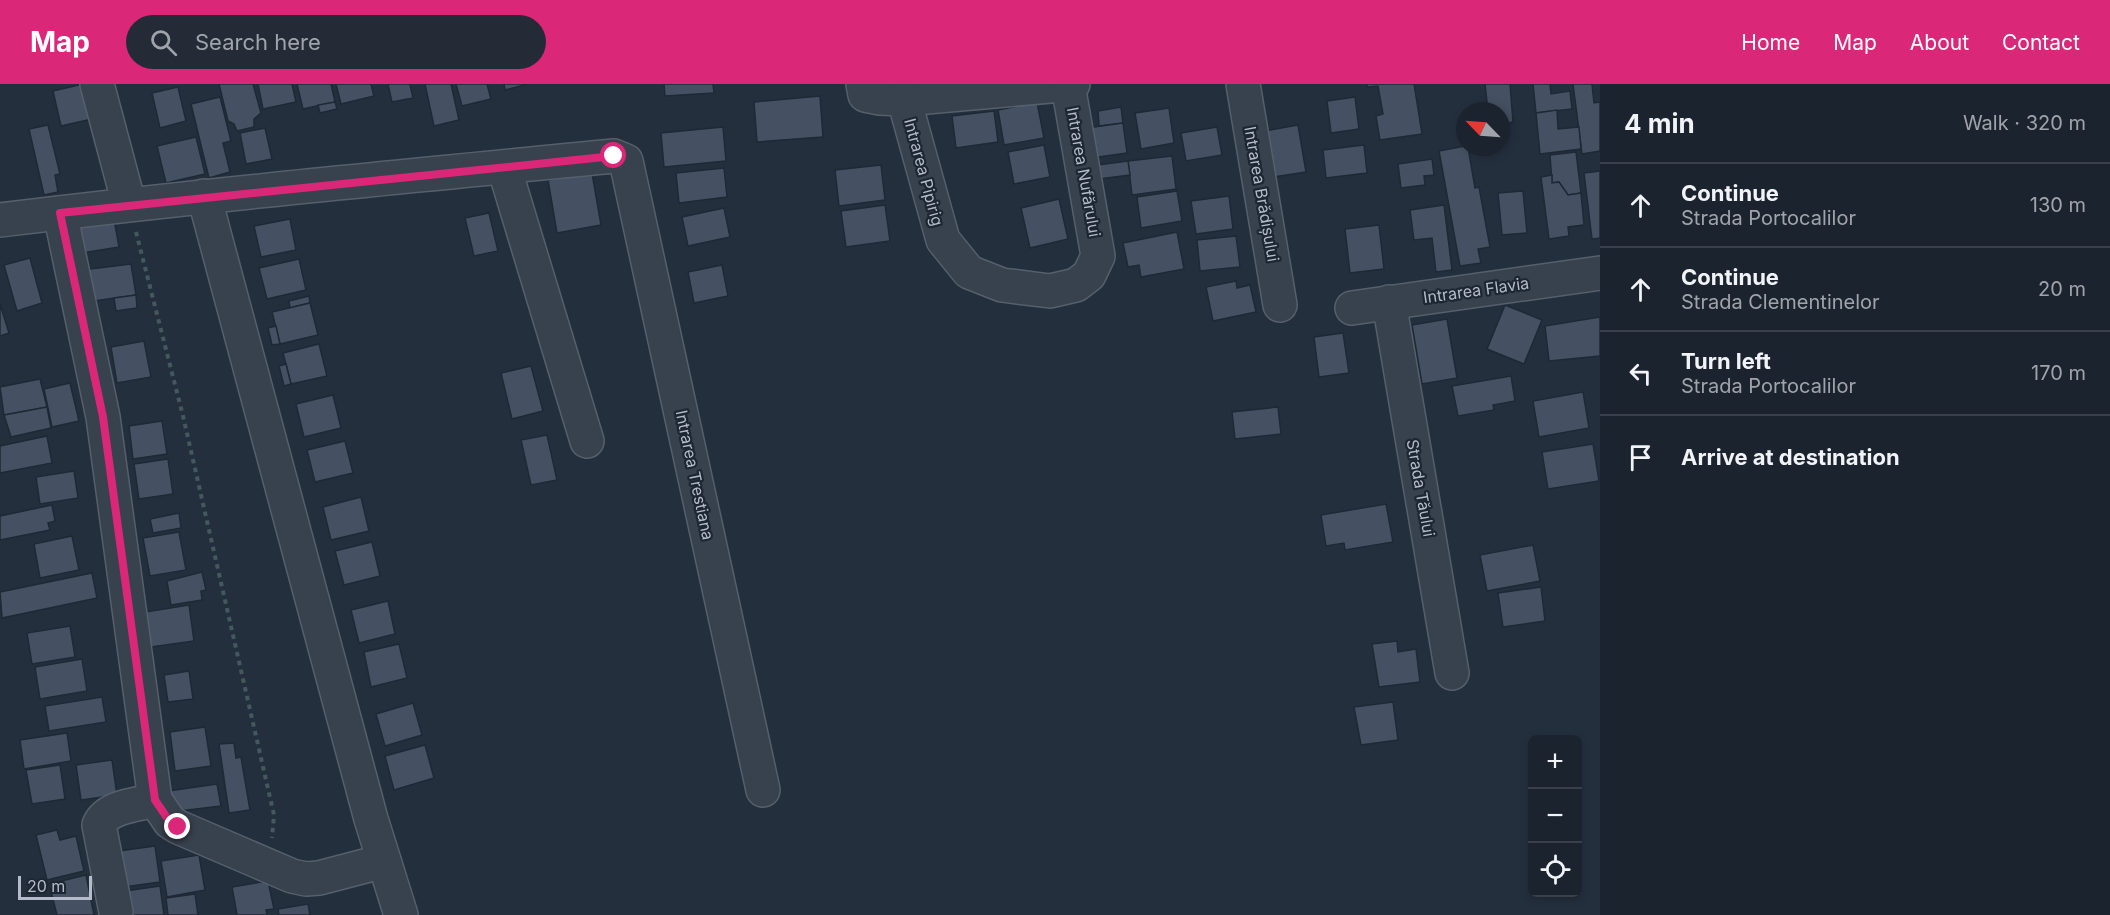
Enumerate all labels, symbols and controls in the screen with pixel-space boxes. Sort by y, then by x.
search box [126,15,546,69]
text: Map [30,25,90,59]
icon: search [147,26,180,59]
text: Search here [195,29,321,55]
text: Home [1741,30,1800,55]
text: Map [1833,30,1877,55]
text: About [1910,30,1969,55]
text: Contact [2002,30,2080,55]
north arrow [1456,102,1510,156]
street label: Intrarea Nufărului [1063,105,1105,239]
text: 4 min [1624,108,1695,139]
text: Walk · 320 m [1963,111,2086,135]
street label: Intrarea Pipirig [900,116,948,228]
street label: Intrarea Brădișului [1240,125,1284,263]
route start [600,142,626,168]
text: Continue [1681,180,1779,206]
icon: ahead [1624,189,1657,222]
text: 130 m [2030,193,2086,217]
text: Strada Portocalilor [1681,206,1856,230]
text: Continue [1681,264,1779,290]
street label: Intrarea Flavia [1422,273,1530,307]
icon: ahead [1624,273,1657,306]
text: 20 m [2038,277,2086,301]
text: Strada Clementinelor [1681,290,1880,314]
text: Turn left [1681,348,1771,374]
icon: left [1624,357,1657,390]
text: 170 m [2031,361,2086,385]
text: Strada Portocalilor [1681,374,1856,398]
street label: Intrarea Trestiana [671,408,719,542]
street label: Strada Tăului [1403,438,1439,538]
icon: arrive [1624,441,1657,474]
text: Arrive at destination [1681,444,1900,470]
map controls [1528,735,1582,897]
button: + [1528,735,1582,789]
button: − [1528,789,1582,843]
route end [164,813,190,839]
button: locate [1528,843,1582,897]
scale bar [18,873,92,900]
text: 20 m [27,876,65,896]

